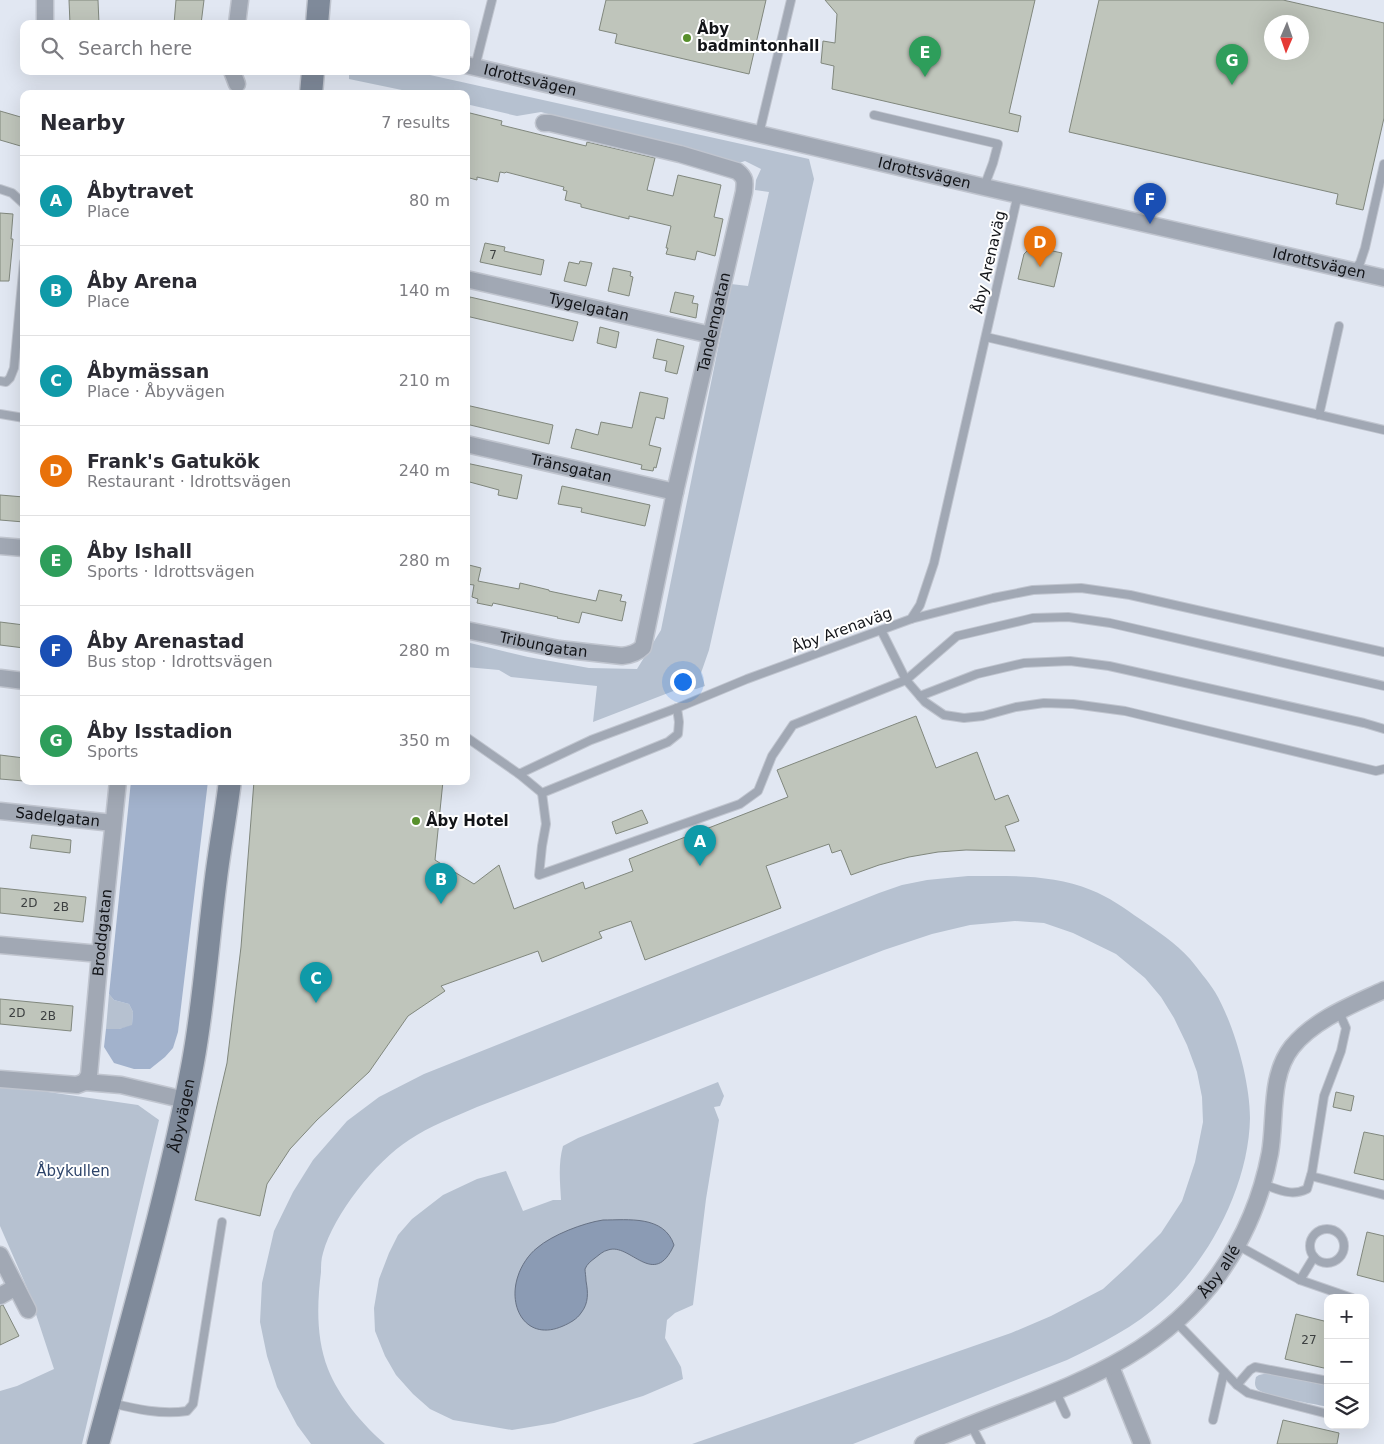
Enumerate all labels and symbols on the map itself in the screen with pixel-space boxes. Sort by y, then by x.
north arrow [1264,15,1309,60]
place label: Åby badmintonhall [697,19,819,55]
marker: Åby badmintonhall [681,32,693,44]
pin: E [909,36,941,77]
pin: G [1216,44,1248,85]
street label: Idrottsvägen [482,60,579,100]
street label: Idrottsvägen [876,153,973,193]
pin: F [1134,183,1166,224]
street label: Åby Arenaväg [967,209,1010,315]
pin: D [1024,226,1056,267]
street label: Idrottsvägen [1271,244,1368,283]
house number: 7 [489,248,497,262]
street label: Tandemgatan [694,271,734,375]
street label: Tygelgatan [546,289,631,325]
street label: Tränsgatan [528,450,614,486]
street label: Åby Arenaväg [789,603,894,656]
street label: Tribungatan [497,628,589,661]
your location [670,669,696,695]
street label: Sadelgatan [14,804,101,831]
place label: Åby Hotel [426,811,509,830]
marker: Åby Hotel [410,815,422,827]
pin: A [684,825,716,866]
pin: B [425,863,457,904]
street label: Broddgatan [89,888,116,977]
house number: 2D [21,896,37,910]
house number: 2B [53,900,69,914]
pin: C [300,962,332,1003]
house number: 2D [9,1006,25,1020]
house number: 2B [40,1009,56,1023]
street label: Åbyvägen [164,1077,199,1154]
park label: Åbykullen [36,1161,110,1180]
street label: Åby allé [1194,1242,1244,1302]
house number: 27 [1301,1333,1317,1347]

